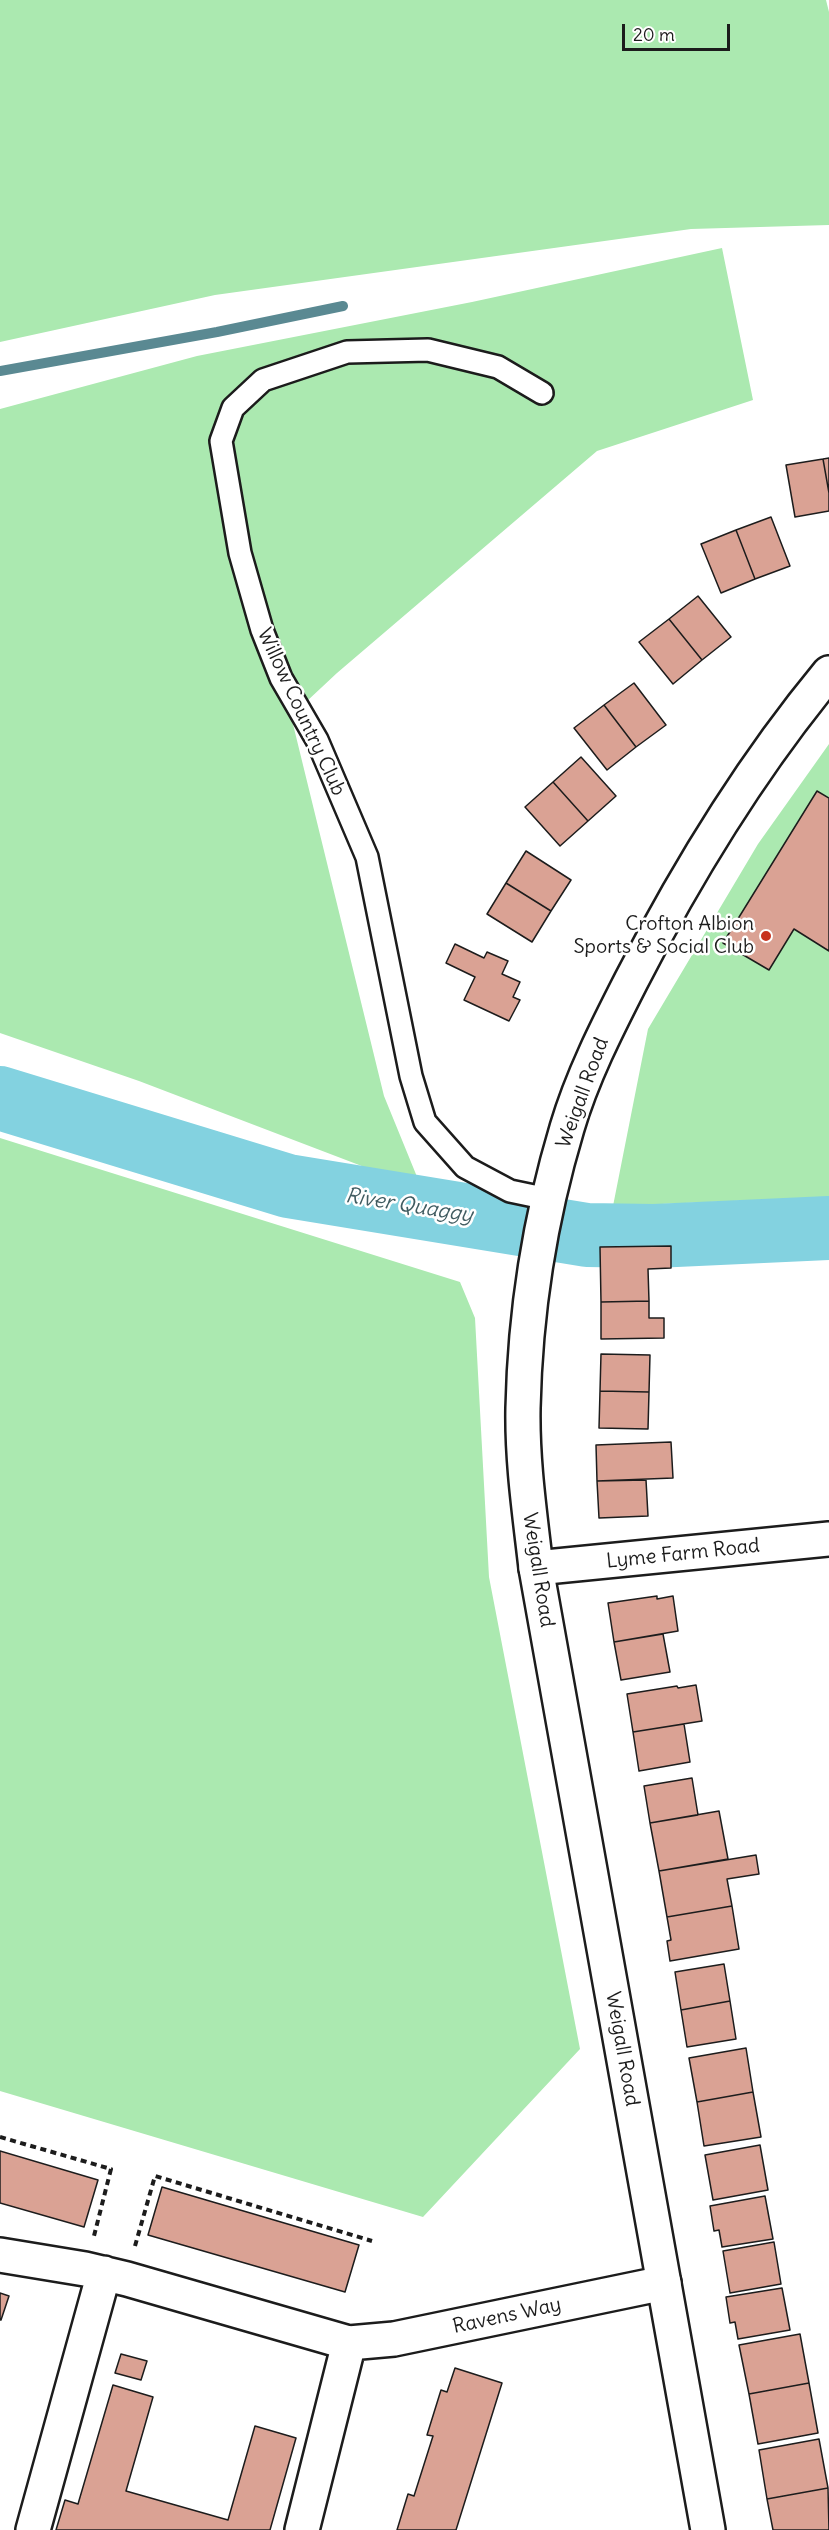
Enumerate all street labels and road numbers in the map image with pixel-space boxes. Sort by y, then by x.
street label: Willow Country Club [252,624,350,800]
street label: Weigall Road [552,1034,614,1152]
street label: Weigall Road [517,1511,559,1629]
street label: Lyme Farm Road [605,1534,761,1574]
street label: Weigall Road [600,1990,644,2108]
street label: Ravens Way [451,2293,563,2339]

